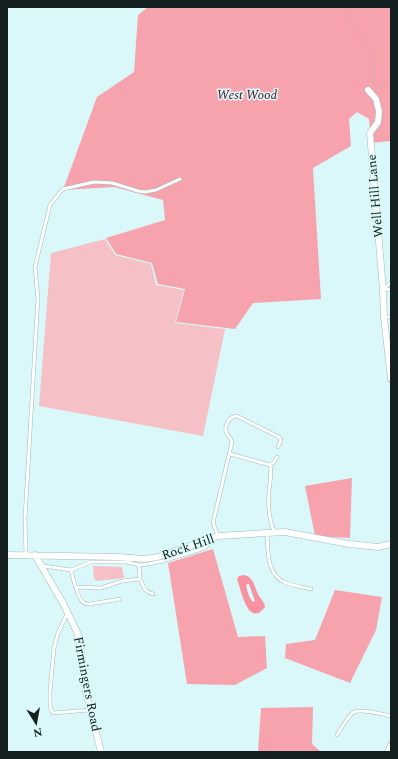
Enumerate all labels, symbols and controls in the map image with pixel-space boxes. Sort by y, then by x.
park label: West Wood [217,85,278,105]
street label: Well Hill Lane [361,153,389,239]
street label: Rock Hill [159,529,217,565]
street label: Firmingers Road [68,635,106,733]
north arrow [16,703,56,743]
text: N [32,723,44,742]

